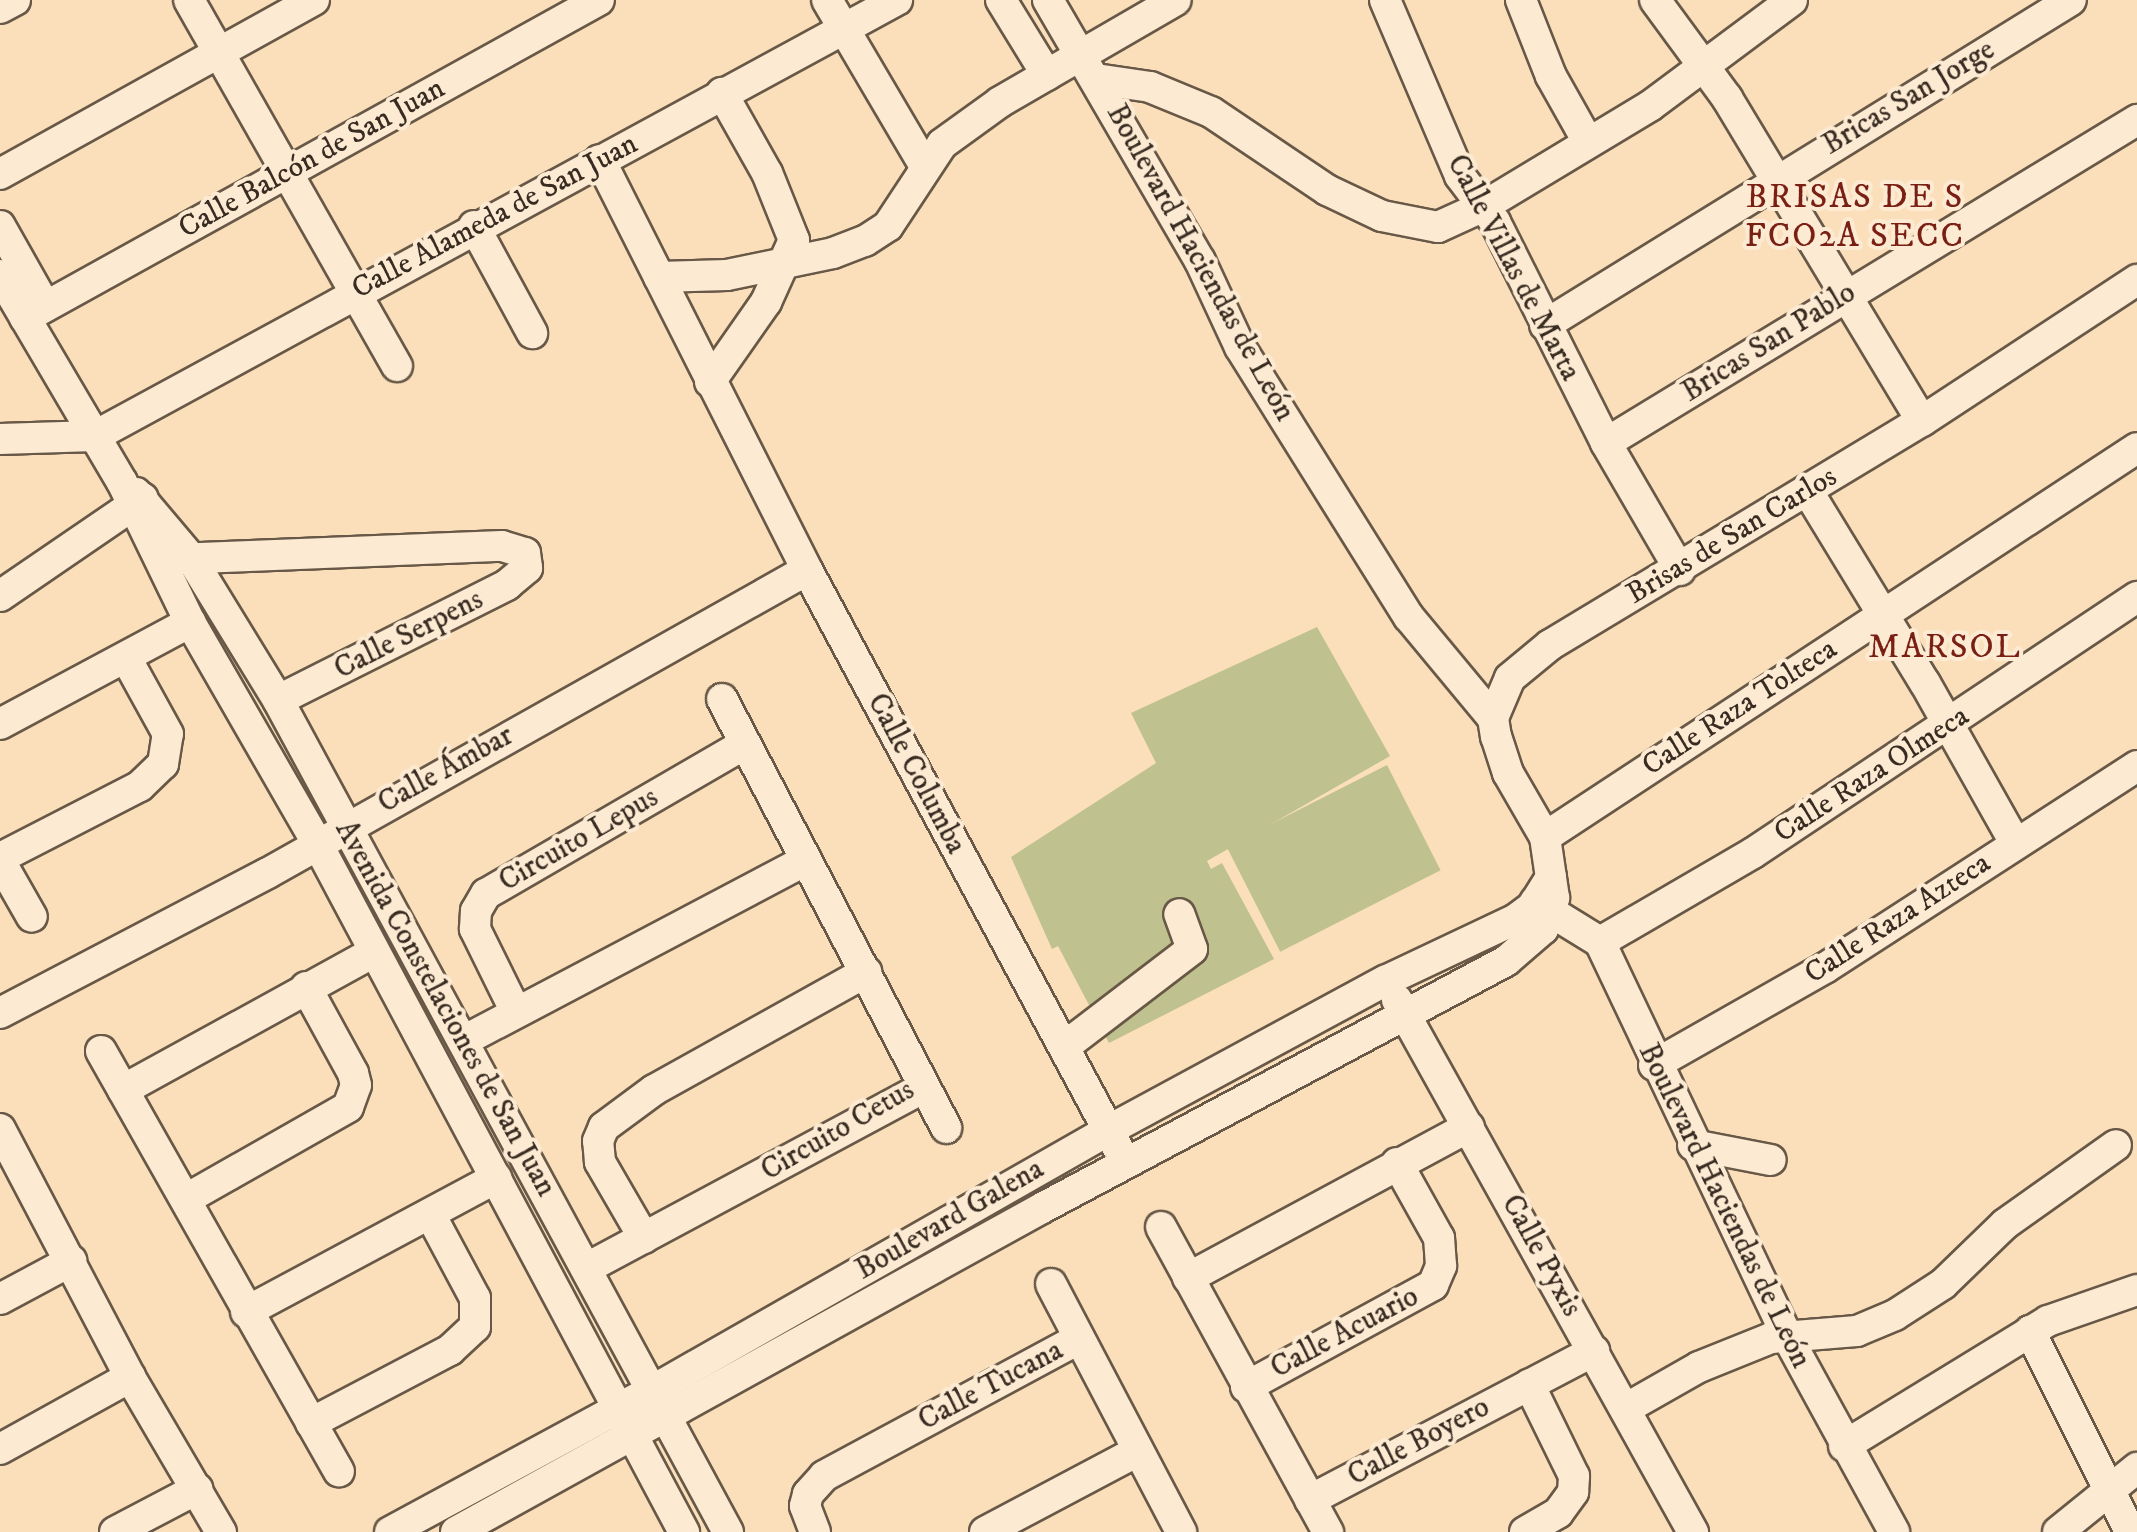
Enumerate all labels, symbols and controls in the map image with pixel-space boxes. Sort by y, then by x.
street label: Bricas San Jorge [1816,32,2002,164]
street label: Calle Balcón de San Juan [173,71,451,247]
street label: Boulevard Haciendas de León [1098,98,1302,428]
street label: Calle Alameda de San Juan [346,126,644,308]
street label: Calle Villas de Marta [1438,149,1588,387]
district label: BRISAS DE S FCO2A SECC [1745,177,1965,256]
street label: Bricas San Pablo [1676,275,1862,411]
street label: Brisas de San Carlos [1620,459,1844,613]
street label: Calle Serpens [329,582,489,688]
district label: MARSOL [1868,628,2022,668]
street label: Calle Raza Tolteca [1636,632,1844,784]
street label: Calle Columba [859,688,973,860]
street label: Calle Raza Olmeca [1768,699,1976,851]
street label: Calle Ámbar [372,718,520,822]
street label: Circuito Lepus [493,780,665,900]
street label: Avenida Constelaciones de San Juan [326,815,564,1203]
street label: Calle Raza Azteca [1798,846,1998,992]
street label: Boulevard Haciendas de León [1630,1038,1818,1374]
street label: Circuito Cetus [755,1073,921,1189]
street label: Boulevard Galena [850,1152,1050,1288]
street label: Calle Pyxis [1493,1189,1589,1323]
street label: Calle Acuario [1265,1279,1425,1387]
street label: Calle Tucana [913,1333,1069,1439]
street label: Calle Boyero [1342,1390,1496,1494]

